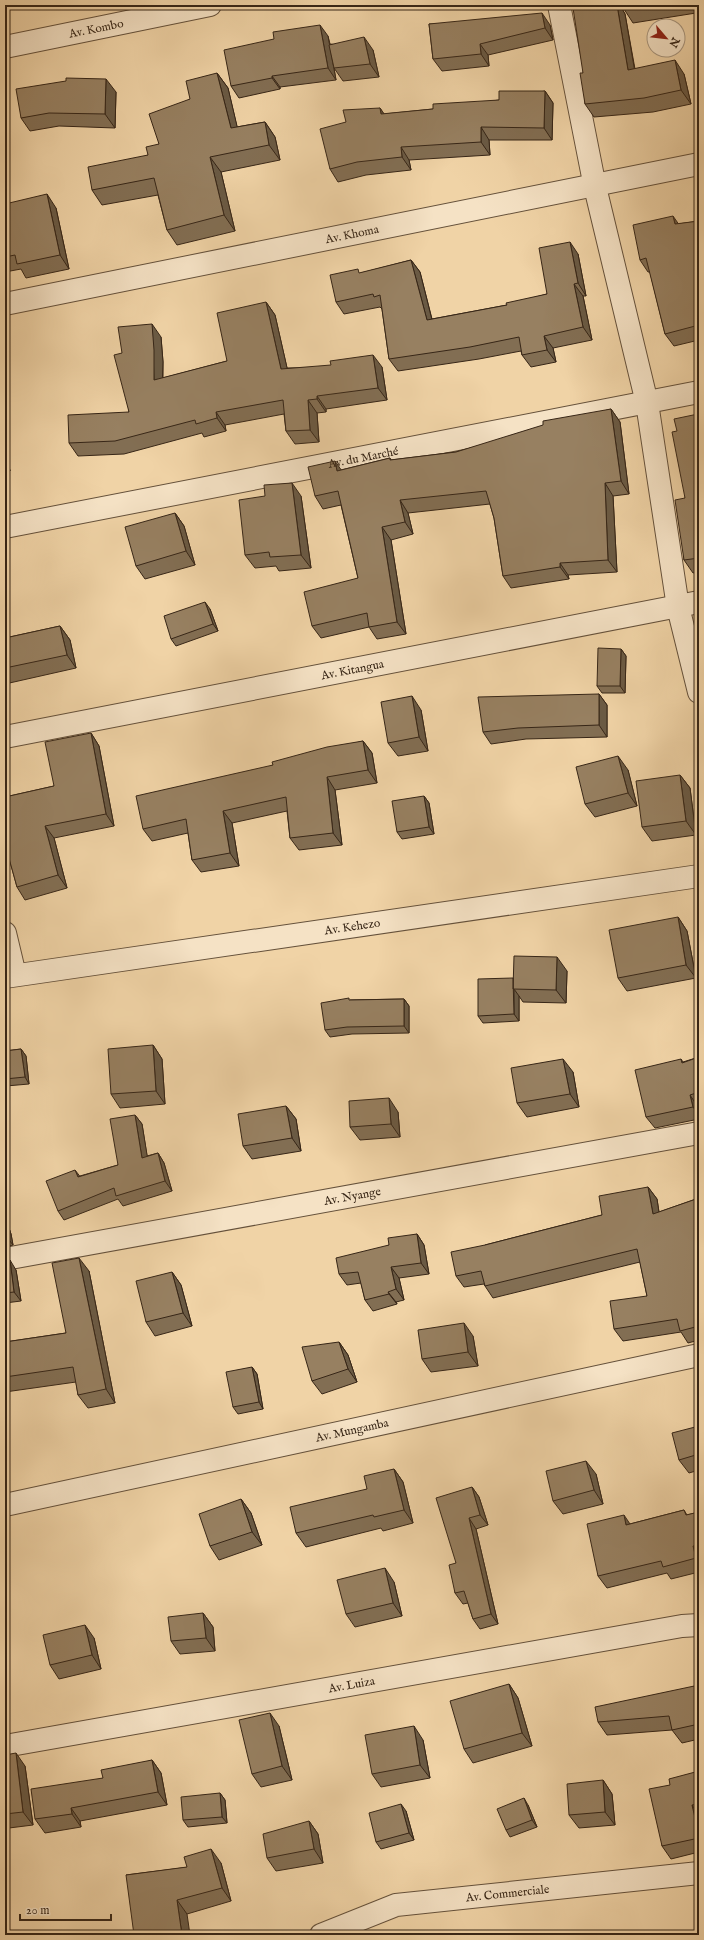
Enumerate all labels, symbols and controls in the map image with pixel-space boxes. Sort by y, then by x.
street label: Av. Kombo [67,15,125,41]
north arrow [646,18,686,58]
text: N [665,34,683,50]
street label: Av. Khoma [323,221,381,247]
street label: Av. du Marché [326,443,400,472]
street label: Av. Kitangua [319,656,386,683]
street label: Av. Kehezo [322,915,382,938]
street label: Av. Nyange [322,1183,383,1209]
street label: Av. Mungamba [313,1415,391,1445]
street label: Av. Luiza [326,1673,377,1696]
street label: Av. Commerciale [464,1881,551,1905]
scale bar [20,1896,111,1922]
text: 20 m [26,1903,49,1918]

